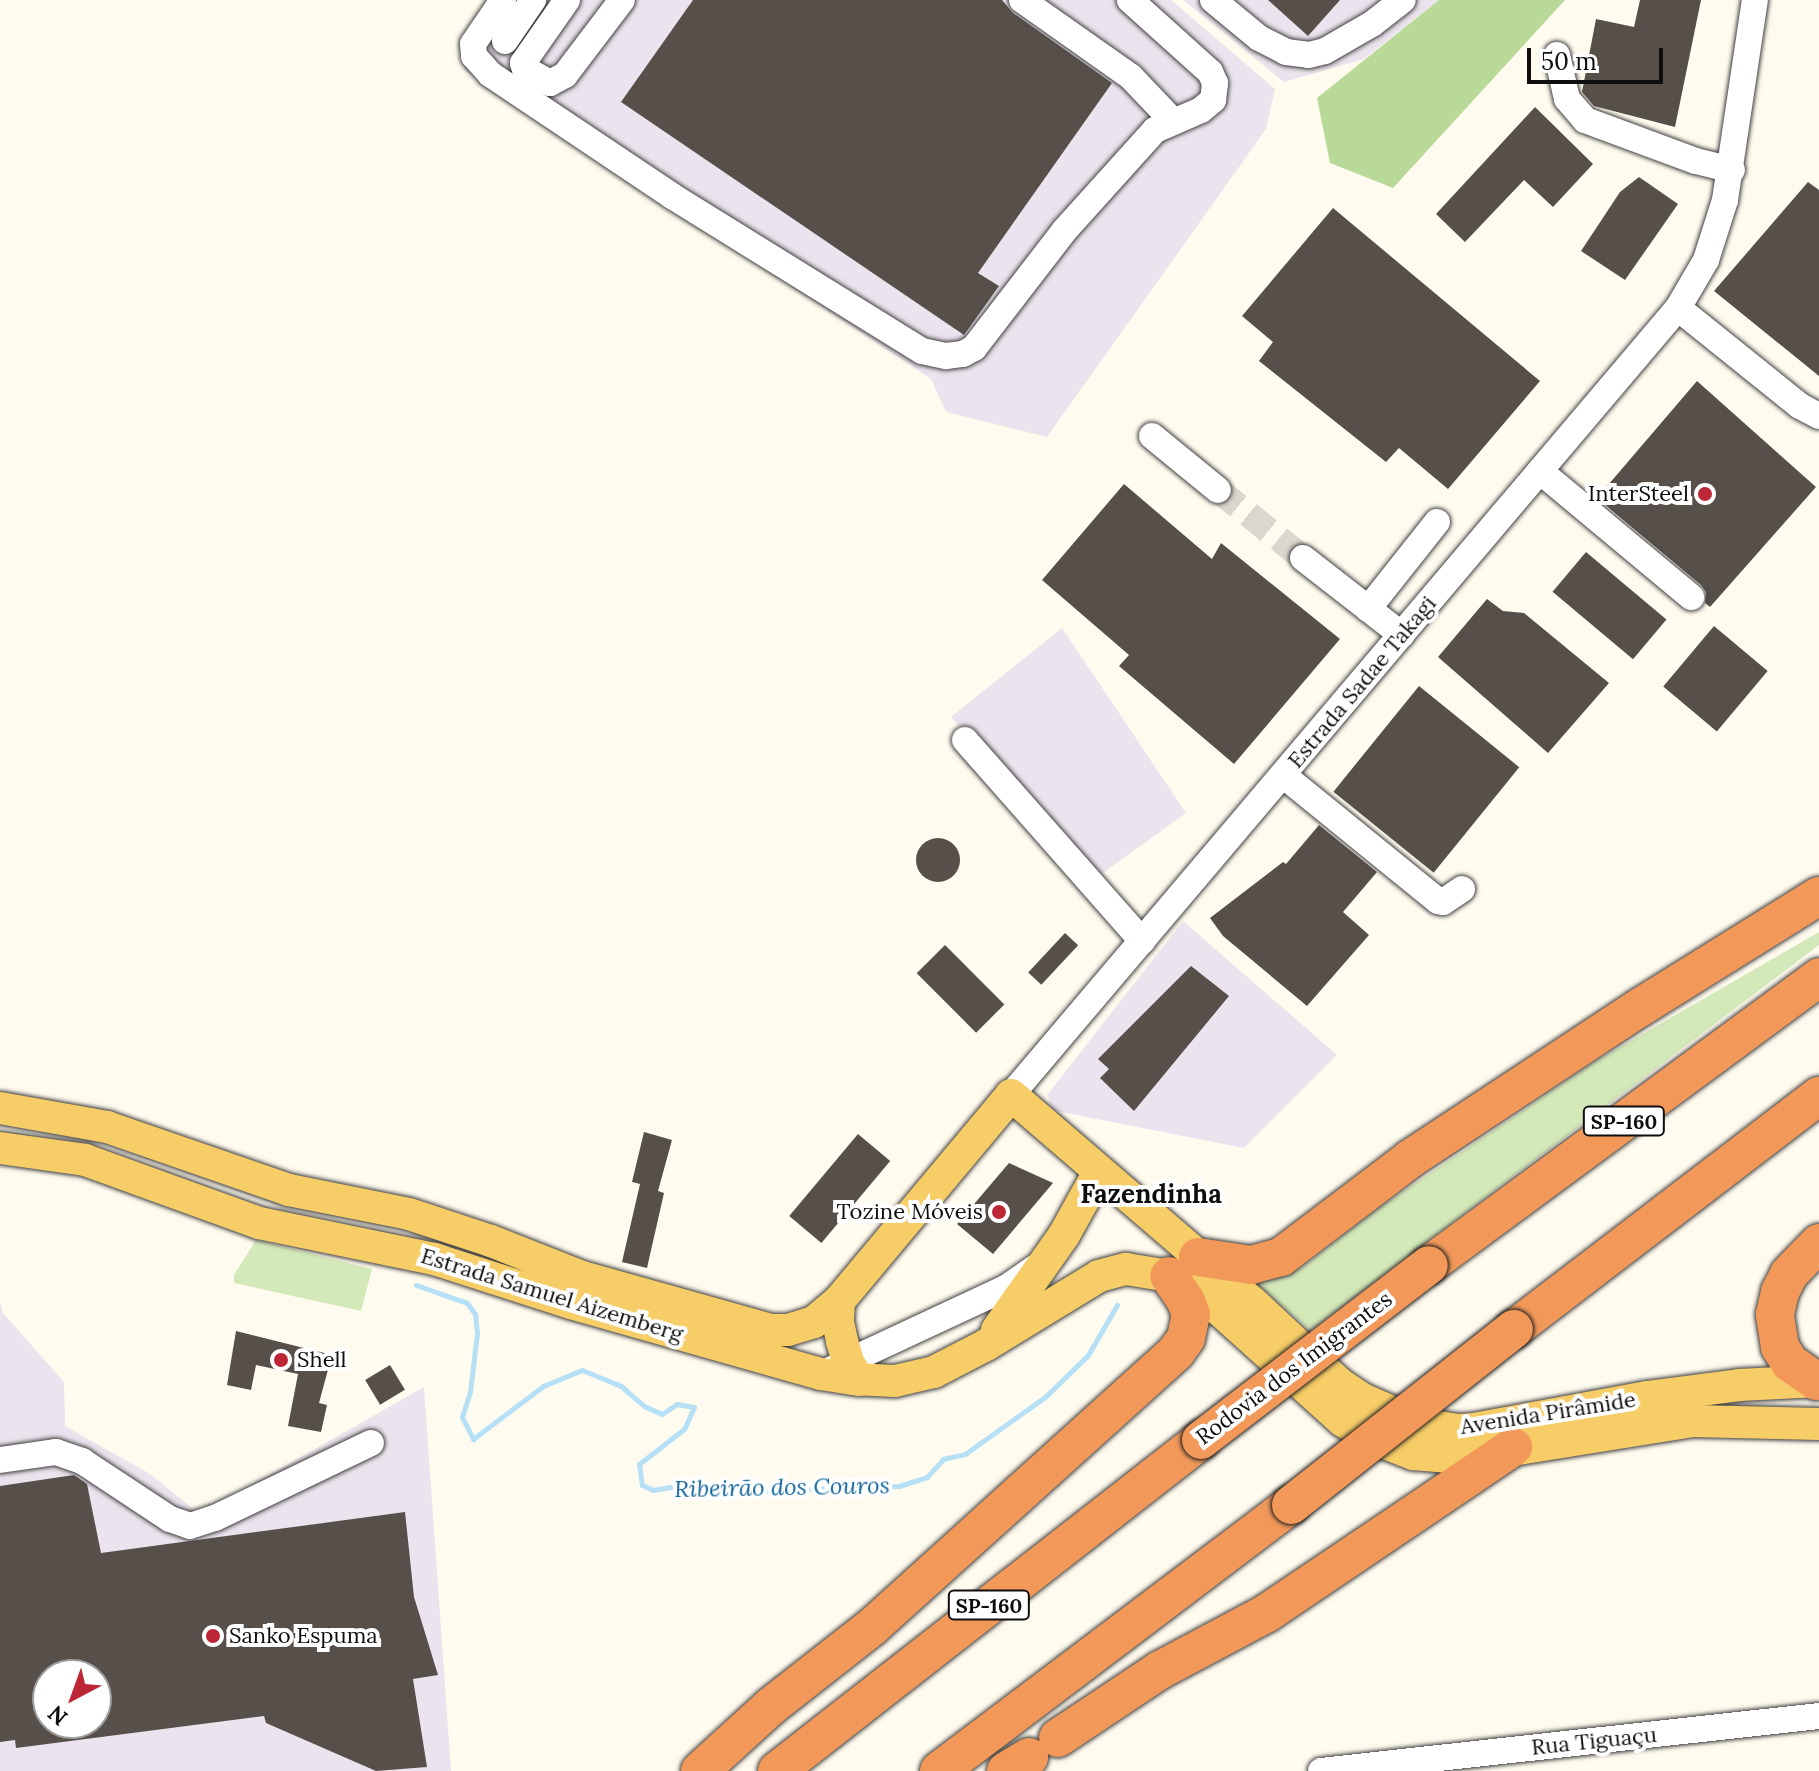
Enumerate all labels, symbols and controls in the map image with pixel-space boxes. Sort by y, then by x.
scale bar [1531,32,1667,82]
text: 50 m [1541,46,1597,77]
place label: InterSteel [1588,481,1689,507]
marker: InterSteel [1696,485,1714,503]
street label: Estrada Sadae Takagi [1282,591,1442,773]
road number: SP-160 [1582,1105,1666,1137]
district label: Fazendinha [1080,1178,1222,1210]
place label: Tozine Móveis [837,1199,983,1225]
marker: Tozine Móveis [990,1203,1008,1221]
street label: Estrada Samuel Aizemberg [418,1243,686,1347]
street label: Rodovia dos Imigrantes [1191,1286,1397,1450]
place label: Shell [297,1347,347,1373]
marker: Shell [272,1351,290,1369]
street label: Avenida Pirâmide [1458,1386,1638,1440]
water label: Ribeirão dos Couros [674,1471,890,1503]
road number: SP-160 [947,1589,1031,1621]
place label: Sanko Espuma [229,1623,378,1649]
marker: Sanko Espuma [204,1627,222,1645]
north arrow [32,1659,112,1739]
text: N [42,1699,73,1732]
street label: Rua Tiguaçu [1530,1721,1658,1761]

